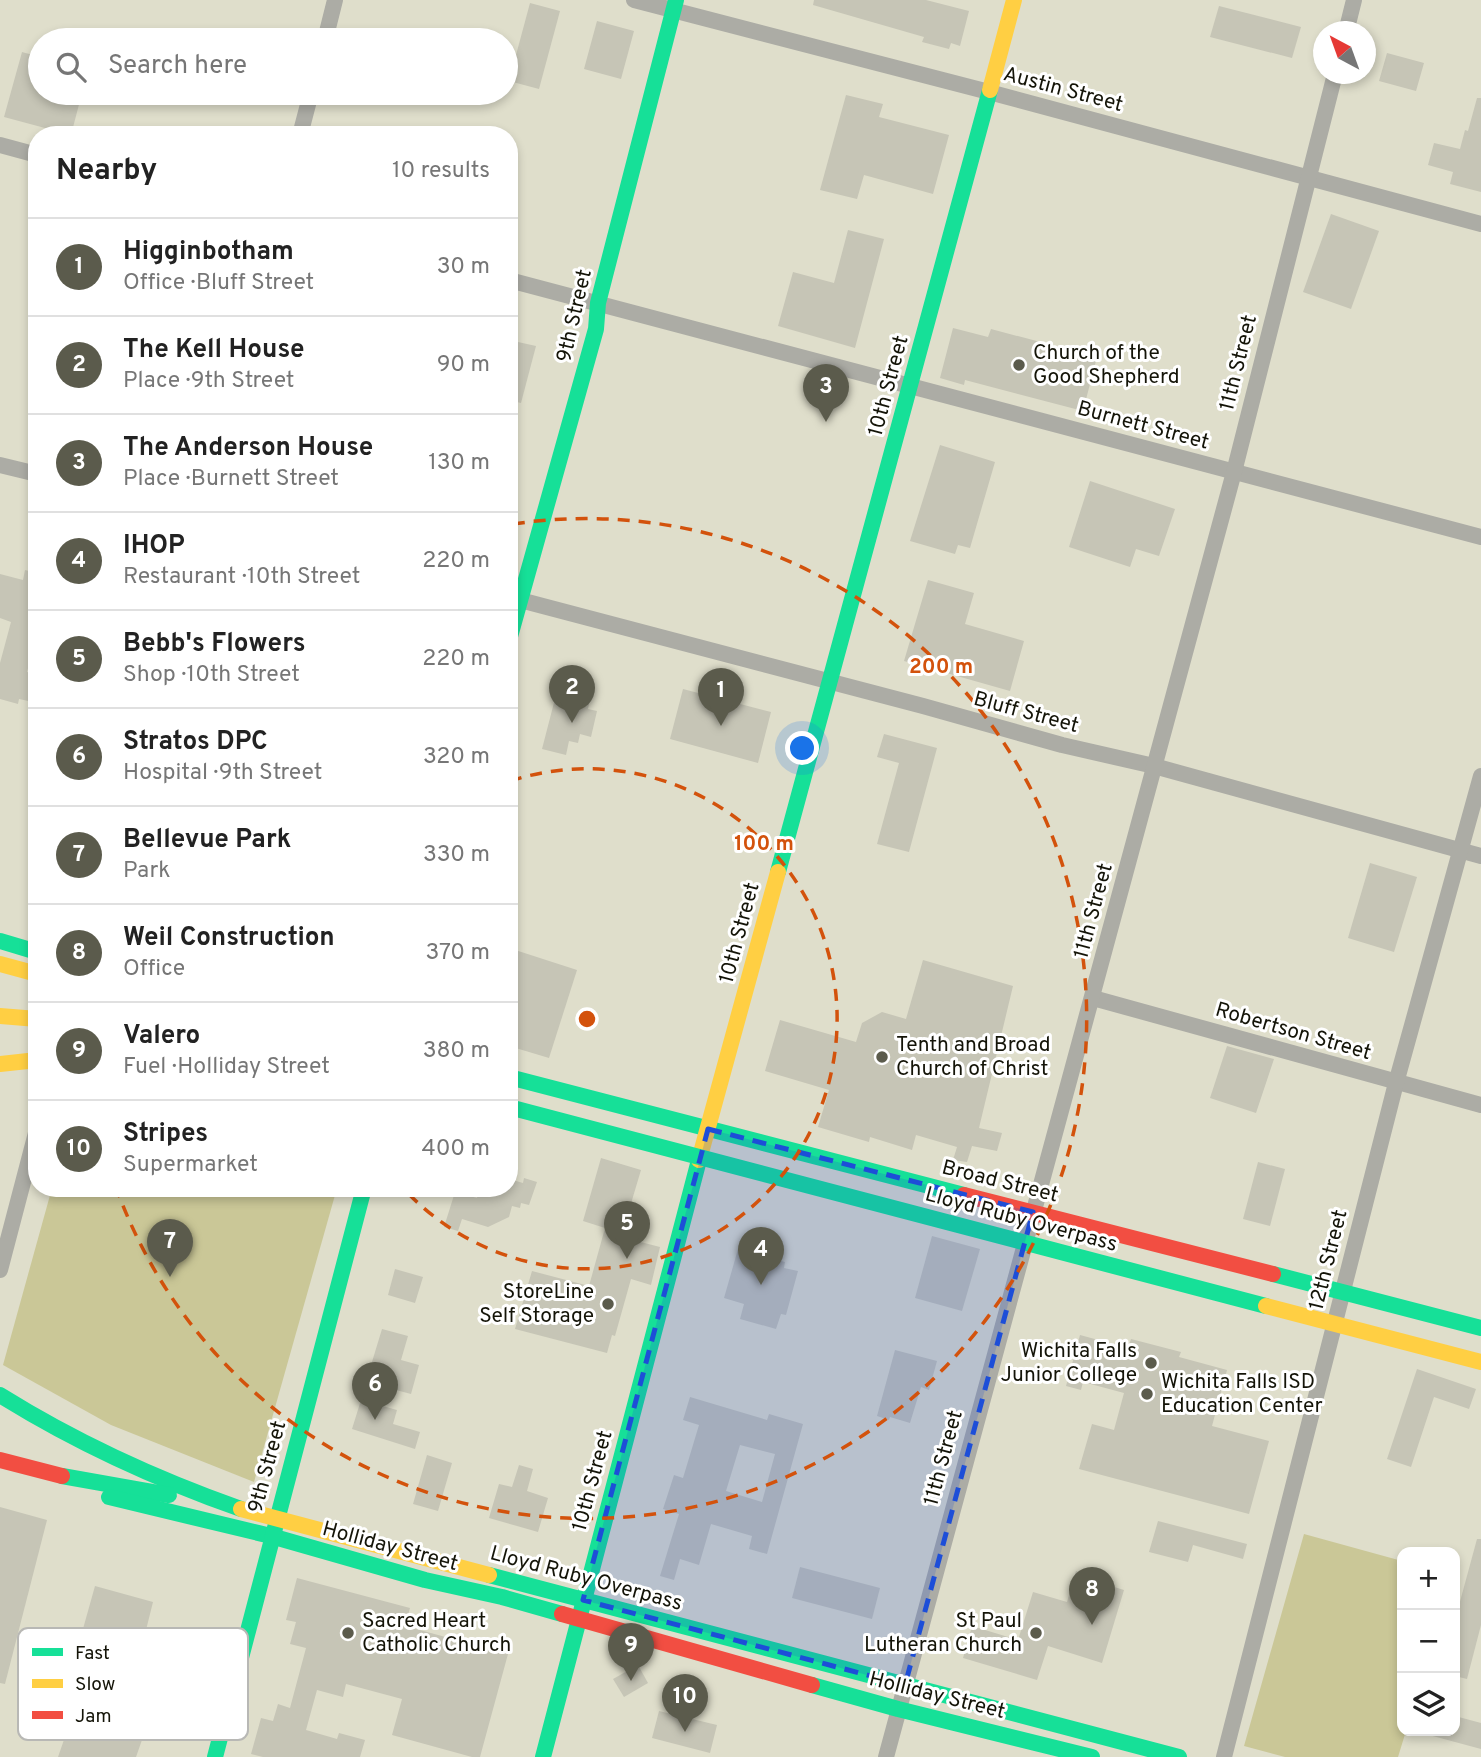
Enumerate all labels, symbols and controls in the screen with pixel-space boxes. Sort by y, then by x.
north arrow [1313,21,1376,84]
search box [28,28,518,105]
icon: search [52,48,90,86]
text: Search here [108,50,247,83]
street label: Austin Street [1000,61,1126,119]
text: Nearby [56,153,157,190]
text: 10 results [392,157,490,186]
text: Higginbotham [123,236,294,269]
text: 1 [74,253,84,282]
text: 30 m [437,253,490,282]
street label: 9th Street [551,267,599,365]
text: Office · Bluff Street [123,269,314,298]
street label: 11th Street [1214,312,1264,414]
street label: 10th Street [863,333,915,439]
text: The Kell House [123,334,305,367]
place label: Church of the Good Shepherd [1033,340,1179,391]
text: 2 [72,351,86,380]
text: 90 m [437,351,490,380]
marker: Church of the Good Shepherd [1011,357,1027,373]
pin: 3 [803,364,849,422]
text: Place · 9th Street [123,367,294,396]
street label: Burnett Street [1074,395,1212,457]
text: The Anderson House [123,432,373,465]
text: 3 [72,449,86,478]
text: 130 m [428,449,490,478]
text: Place · Burnett Street [123,465,339,494]
text: IHOP [123,530,185,563]
text: 4 [72,547,86,576]
text: 220 m [422,547,490,576]
text: Restaurant · 10th Street [123,563,360,592]
text: Bebb's Flowers [123,628,306,661]
text: 5 [72,645,86,674]
text: 220 m [422,645,490,674]
text: 200 m [909,654,973,681]
text: Shop · 10th Street [123,661,300,690]
pin: 2 [549,665,595,723]
pin: 1 [698,668,744,726]
street label: Bluff Street [970,686,1082,740]
text: Stratos DPC [123,726,268,759]
your location [785,731,819,765]
text: 6 [72,743,86,772]
text: 320 m [423,743,490,772]
text: Hospital · 9th Street [123,759,322,788]
text: Bellevue Park [123,824,291,857]
text: 100 m [734,831,794,858]
text: 7 [73,841,85,870]
text: 330 m [423,841,490,870]
text: Park [123,857,170,886]
street label: 11th Street [1068,860,1120,962]
street label: 10th Street [714,880,766,986]
text: Weil Construction [123,922,335,955]
text: 8 [72,939,86,968]
text: 370 m [425,939,490,968]
text: Office [123,955,185,984]
street label: Robertson Street [1212,997,1374,1067]
centre of rings [575,1007,599,1031]
text: Valero [123,1020,200,1053]
place label: Tenth and Broad Church of Christ [896,1032,1050,1083]
text: 9 [72,1037,86,1066]
text: 380 m [423,1037,490,1066]
marker: Tenth and Broad Church of Christ [874,1049,890,1065]
text: Fuel · Holliday Street [123,1053,330,1082]
text: Stripes [123,1118,208,1151]
text: 10 [67,1135,91,1164]
text: 400 m [421,1135,490,1164]
text: Supermarket [123,1151,258,1180]
street label: Broad Street [939,1154,1061,1210]
street label: Lloyd Ruby Overpass [922,1181,1120,1259]
pin: 5 [604,1201,650,1259]
street label: 12th Street [1303,1207,1355,1313]
pin: 7 [147,1219,193,1277]
pin: 4 [738,1227,784,1285]
place label: StoreLine Self Storage [479,1279,594,1330]
marker: StoreLine Self Storage [600,1296,616,1312]
place label: Wichita Falls Junior College [1001,1338,1137,1389]
marker: Wichita Falls Junior College [1143,1355,1159,1371]
pin: 6 [352,1362,398,1420]
place label: Wichita Falls ISD Education Center [1161,1369,1323,1420]
marker: Wichita Falls ISD Education Center [1139,1386,1155,1402]
street label: 11th Street [918,1407,970,1509]
street label: 9th Street [243,1418,293,1516]
street label: 10th Street [567,1428,619,1534]
street label: Holliday Street [319,1516,461,1578]
street label: Lloyd Ruby Overpass [487,1540,685,1618]
map controls [1397,1547,1460,1736]
button: + [1397,1547,1460,1610]
pin: 8 [1069,1567,1115,1625]
place label: Sacred Heart Catholic Church [362,1608,511,1659]
place label: St Paul Lutheran Church [864,1608,1022,1659]
button: − [1397,1610,1460,1673]
pin: 9 [608,1623,654,1681]
marker: Sacred Heart Catholic Church [340,1625,356,1641]
marker: St Paul Lutheran Church [1028,1625,1044,1641]
legend [18,1628,248,1740]
text: Fast [75,1642,110,1666]
street label: Holliday Street [866,1666,1008,1726]
text: Slow [75,1673,115,1697]
button: layers [1397,1673,1460,1736]
pin: 10 [662,1674,708,1732]
text: Jam [75,1705,112,1729]

